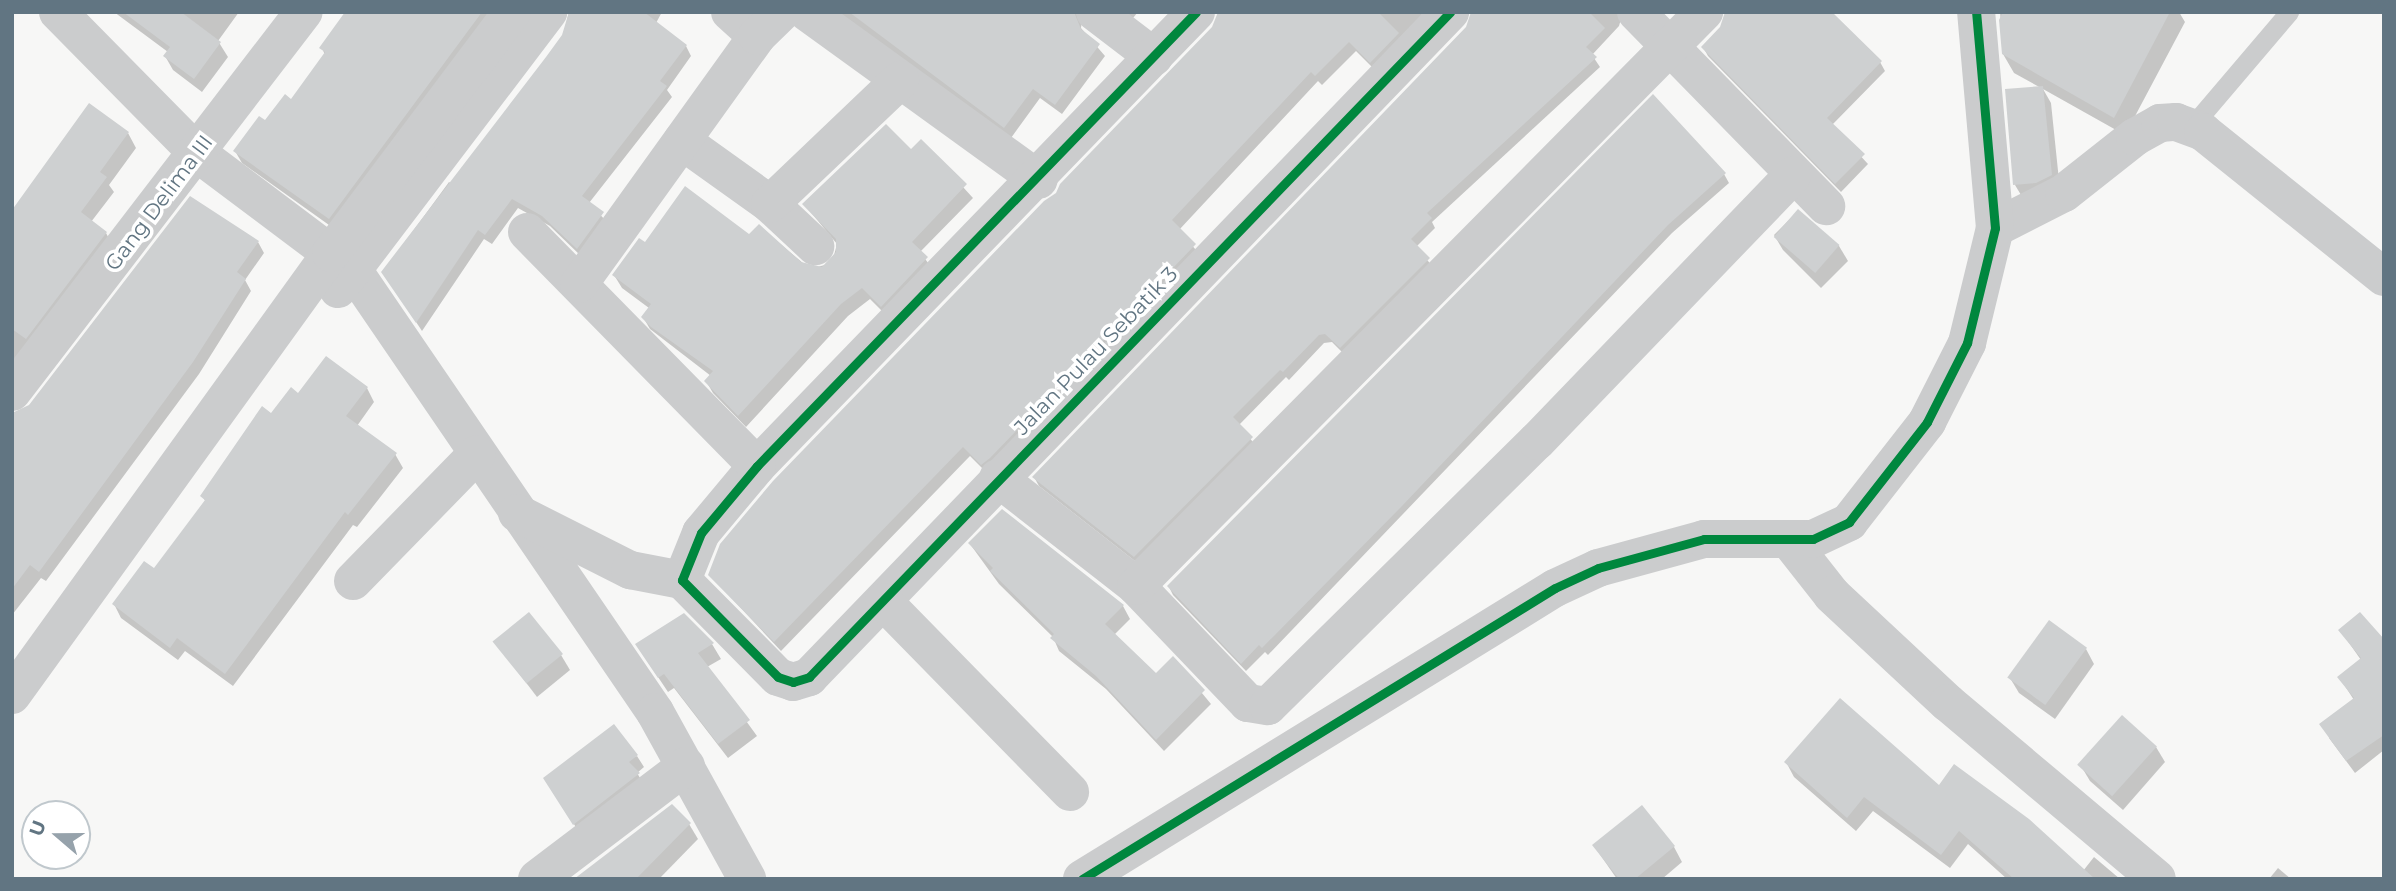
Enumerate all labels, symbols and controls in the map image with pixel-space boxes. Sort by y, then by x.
street label: Gang Delima III [100,130,218,276]
street label: Jalan Pulau Sebatik 3 [1009,262,1183,440]
north arrow [21,800,91,870]
text: U [24,817,51,839]

